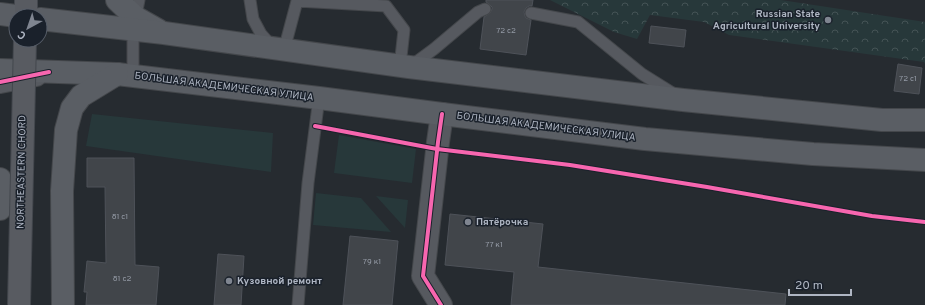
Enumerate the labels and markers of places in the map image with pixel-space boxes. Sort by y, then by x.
place label: Russian State Agricultural University [713,8,820,33]
marker: Russian State Agricultural University [823,15,833,25]
place label: Пятёрочка [476,216,528,229]
marker: Пятёрочка [463,217,473,227]
place label: Кузовной ремонт [237,275,322,288]
marker: Кузовной ремонт [224,276,234,286]

